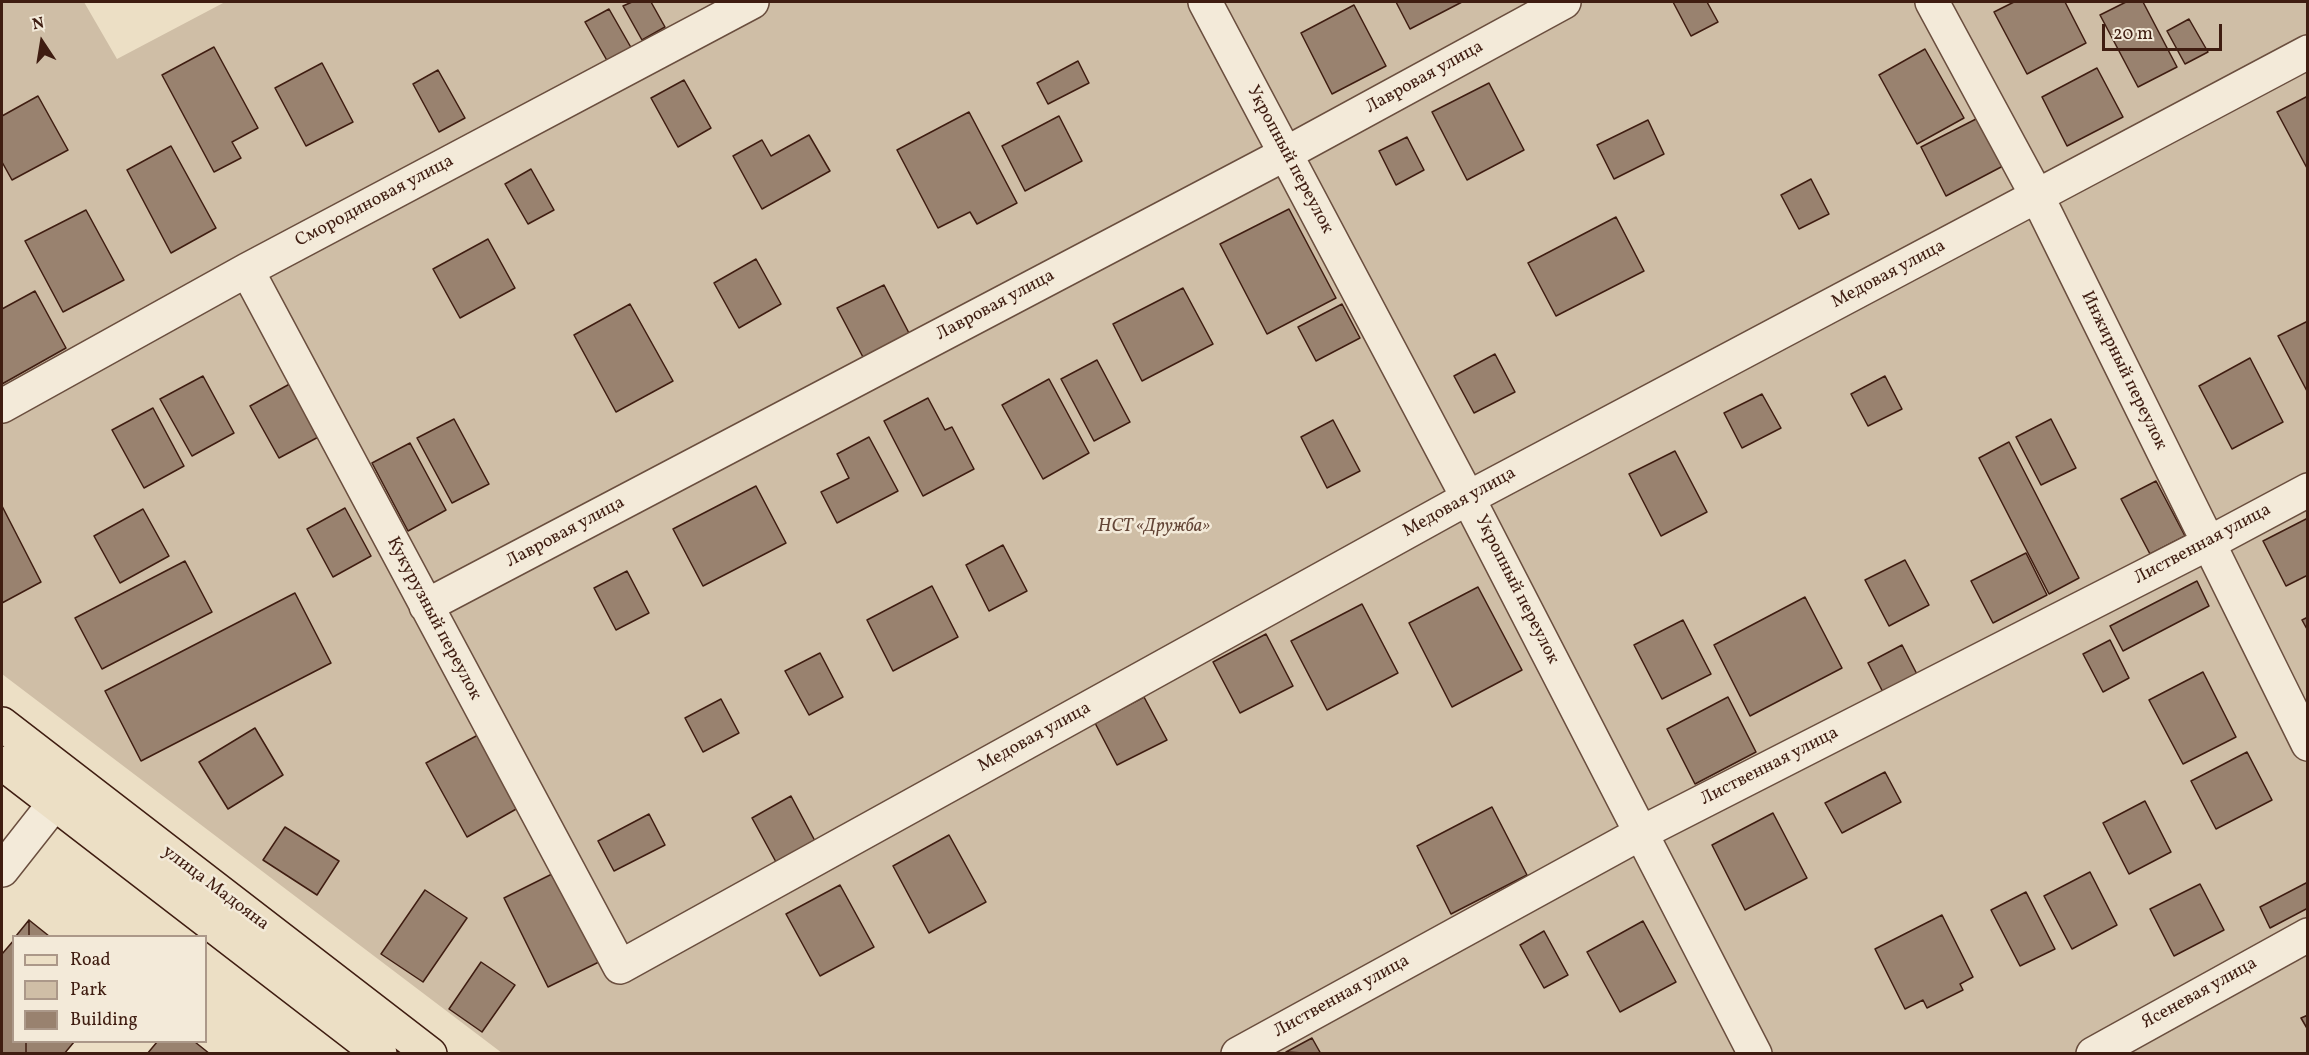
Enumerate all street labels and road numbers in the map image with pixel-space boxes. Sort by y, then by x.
street label: Лавровая улица [1362,37,1488,119]
street label: Укропный переулок [1241,82,1337,238]
street label: Смородиновая улица [292,151,458,253]
street label: Медовая улица [1828,236,1950,314]
street label: Лавровая улица [933,266,1059,346]
street label: Инжирный переулок [2075,288,2171,454]
street label: Медовая улица [1400,463,1520,543]
street label: Лавровая улица [503,493,629,573]
street label: Лиственная улица [2131,500,2275,590]
street label: Укропный переулок [1469,512,1563,668]
street label: Кукурузный переулок [381,534,485,704]
street label: Медовая улица [975,698,1095,778]
street label: Лиственная улица [1697,723,1843,811]
street label: улица Мадояна [157,842,273,936]
street label: Лиственная улица [1270,951,1414,1043]
street label: Ясеневая улица [2138,953,2262,1035]

